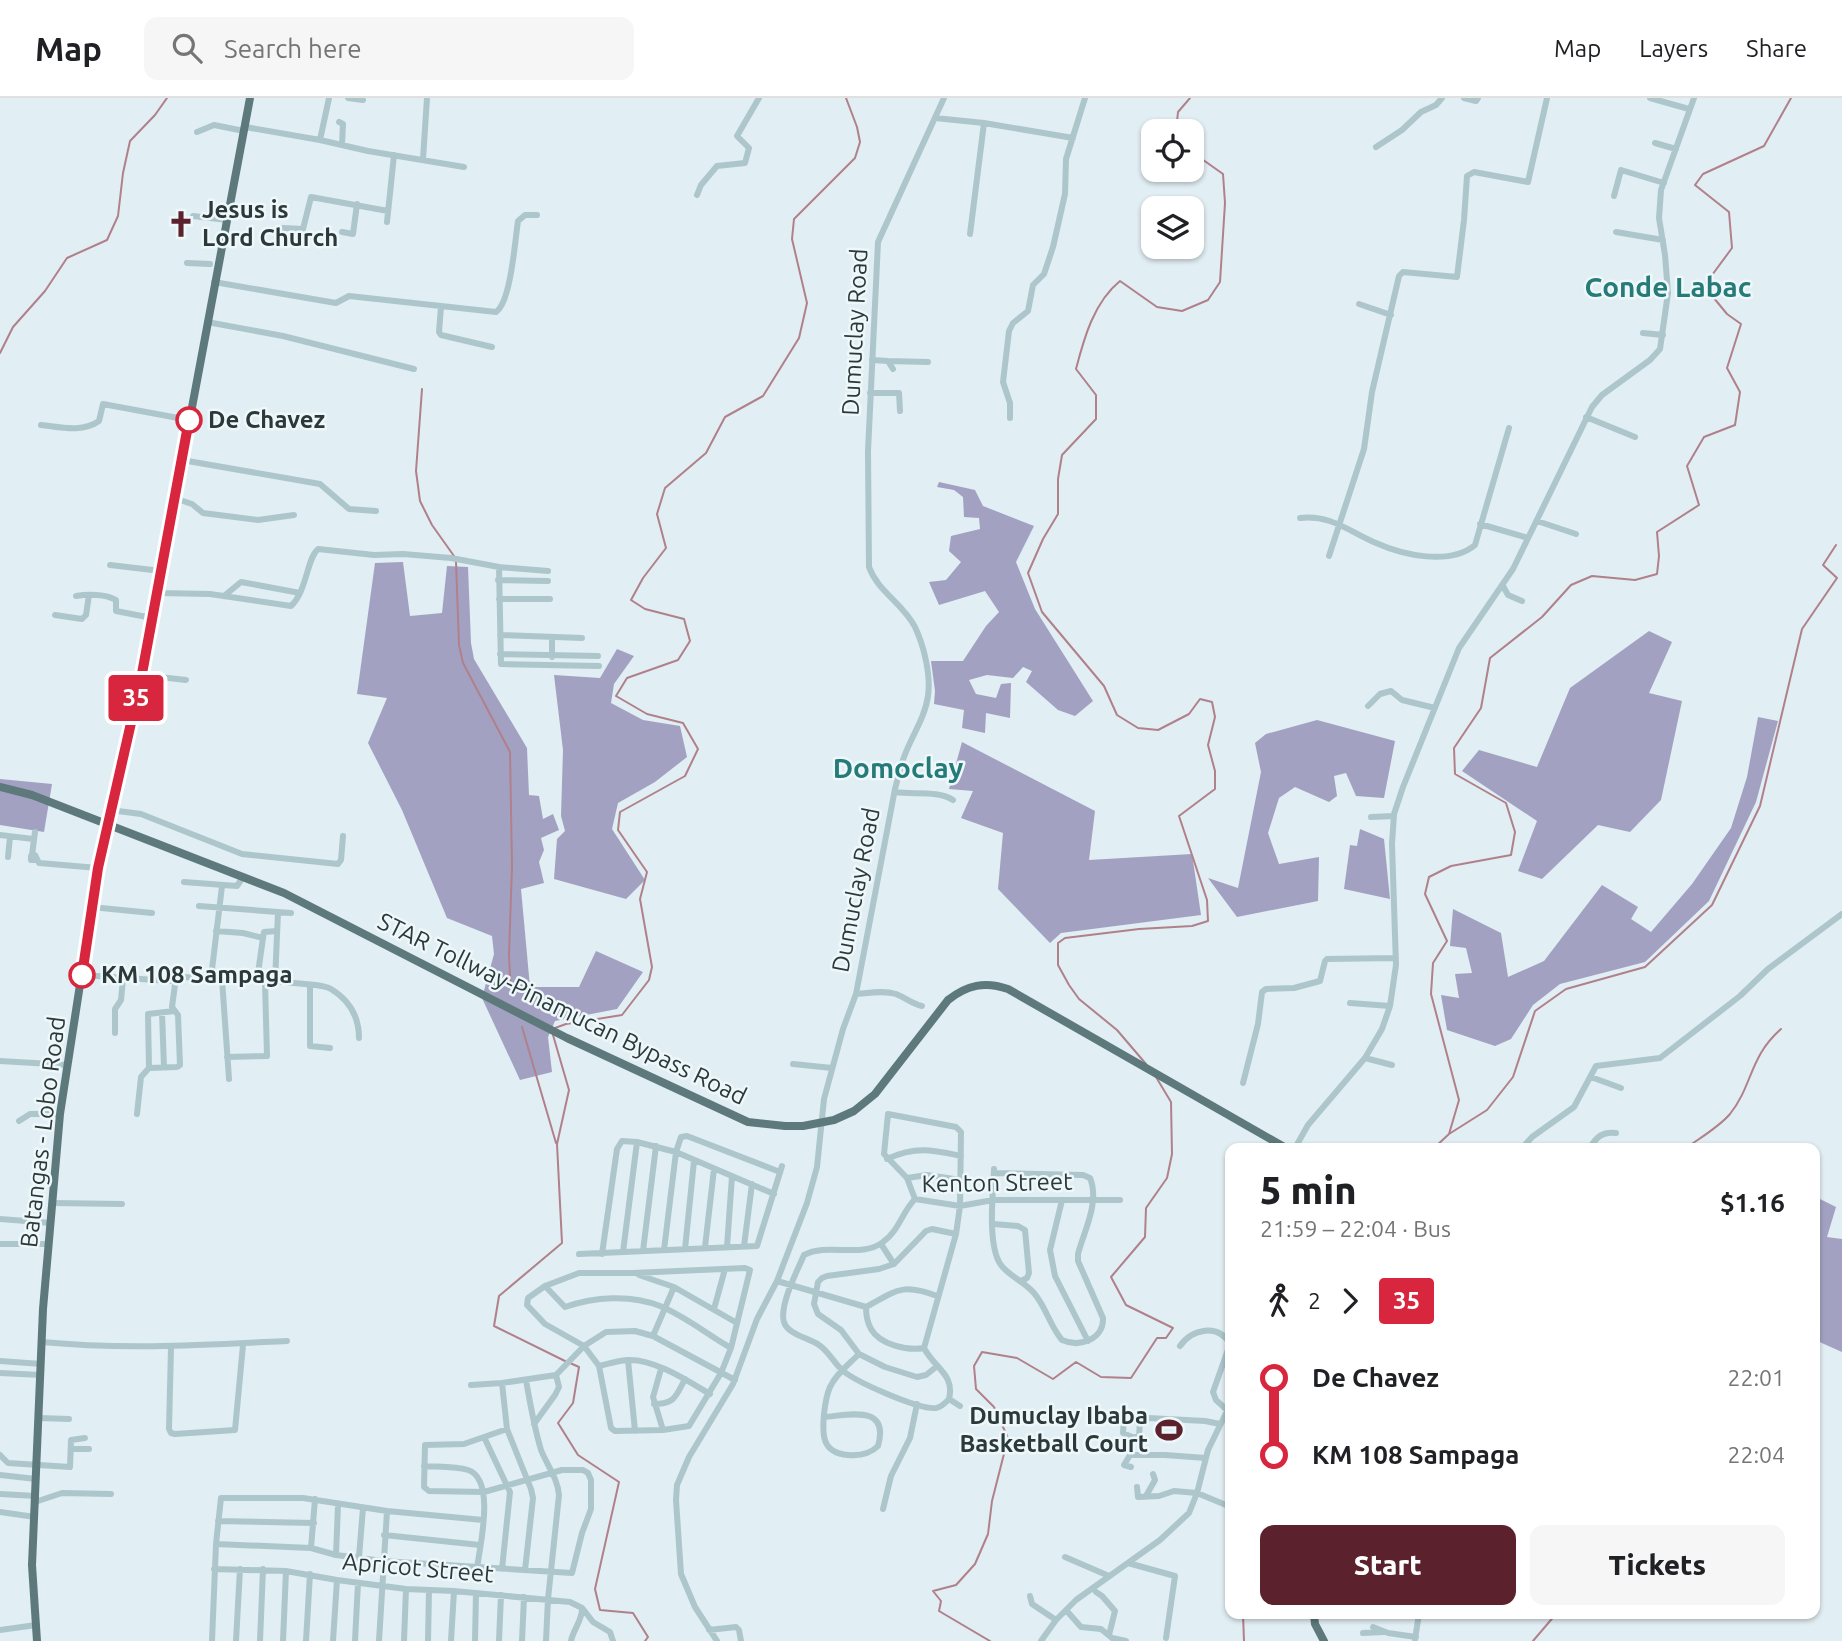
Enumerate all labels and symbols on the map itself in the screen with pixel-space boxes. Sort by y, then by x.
place label: Jesus is Lord Church [202,196,338,251]
church icon: Jesus is Lord Church [166,209,196,239]
street label: Dumuclay Road [837,248,872,416]
district label: Conde Labac [1585,271,1752,302]
place label: De Chavez [208,406,325,433]
marker: De Chavez [176,407,202,433]
line badge: 35 [104,675,168,721]
district label: Domoclay [833,752,963,783]
street label: Dumuclay Road [826,805,885,975]
street label: STAR Tollway-Pinamucan Bypass Road [373,907,751,1110]
place label: KM 108 Sampaga [101,961,292,988]
marker: KM 108 Sampaga [69,962,95,988]
street label: Batangas - Lobo Road [15,1015,70,1249]
street label: Kenton Street [921,1168,1073,1197]
place label: Dumuclay Ibaba Basketball Court [959,1402,1148,1457]
sports icon: Dumuclay Ibaba Basketball Court [1154,1415,1184,1445]
street label: Apricot Street [341,1547,495,1588]

